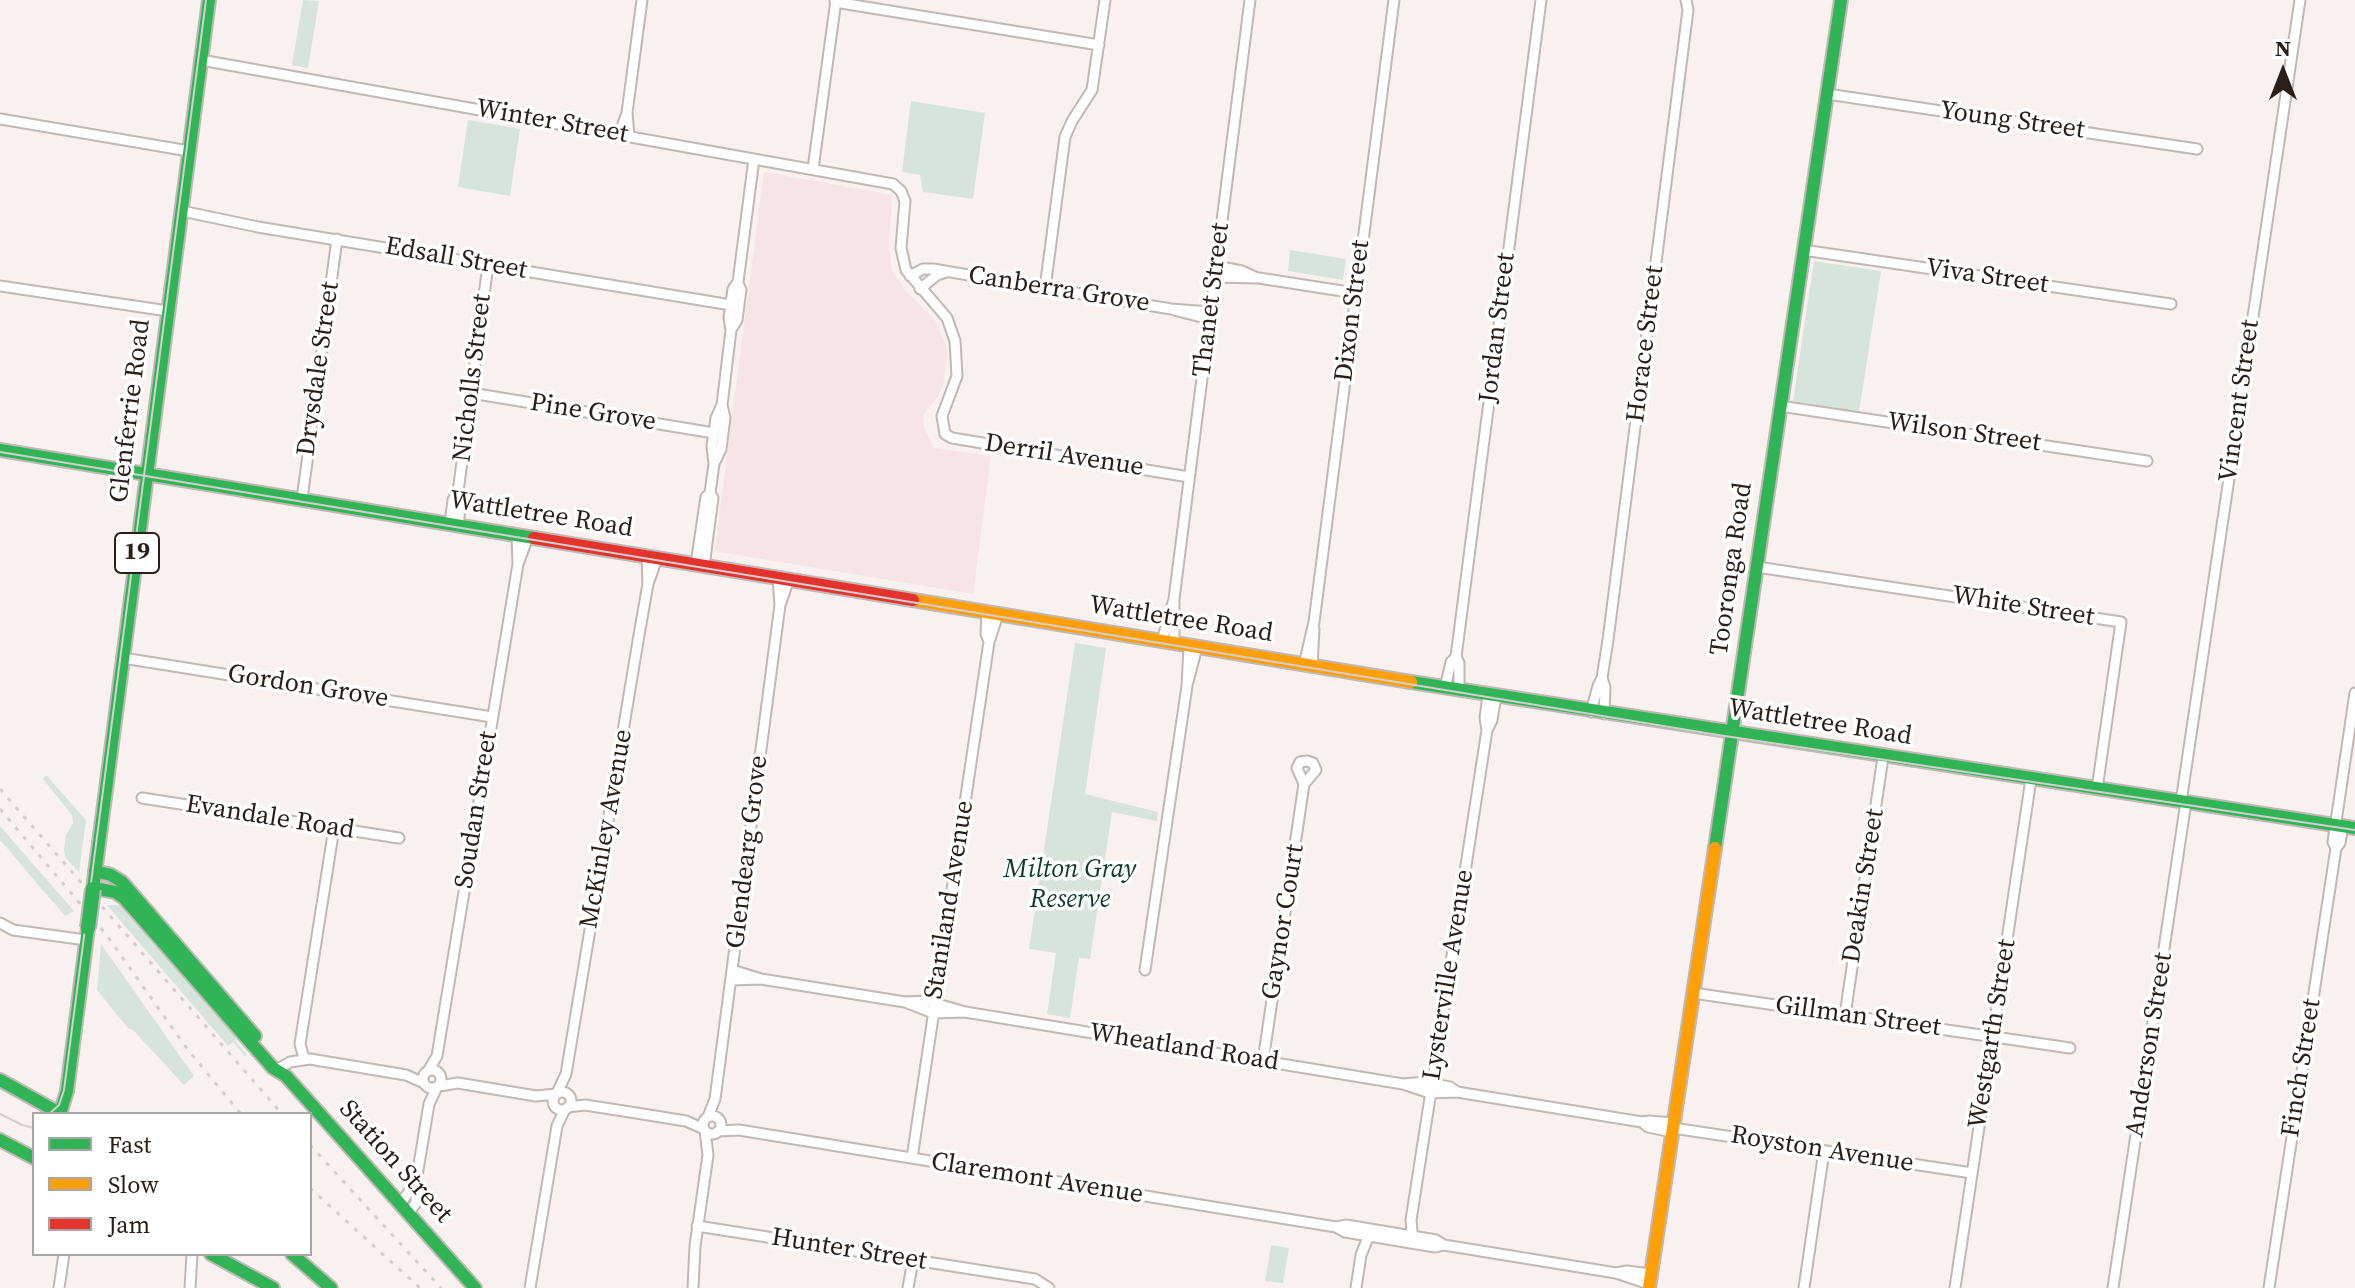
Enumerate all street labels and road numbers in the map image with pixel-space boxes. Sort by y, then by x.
street label: Winter Street [474,93,630,151]
street label: Young Street [1938,95,2086,147]
street label: Thanet Street [1187,221,1237,379]
street label: Edsall Street [383,231,529,287]
street label: Dixon Street [1329,238,1377,384]
street label: Jordan Street [1473,251,1523,405]
street label: Viva Street [1924,253,2050,301]
street label: Canberra Grove [966,260,1152,320]
street label: Horace Street [1621,264,1671,424]
street label: Drysdale Street [291,280,347,458]
street label: Nicholls Street [447,292,499,464]
street label: Glenferrie Road [104,318,158,504]
street label: Vincent Street [2213,318,2267,484]
street label: Pine Grove [528,388,658,438]
street label: Wilson Street [1885,407,2043,459]
street label: Derril Avenue [982,428,1146,484]
street label: Tooronga Road [1704,480,1760,658]
street label: Wattletree Road [447,485,635,545]
road number: 19 [115,533,159,573]
street label: White Street [1950,580,2096,634]
street label: Wattletree Road [1087,590,1275,650]
street label: Gordon Grove [225,659,391,715]
street label: Wattletree Road [1726,693,1914,753]
street label: McKinley Avenue [574,727,640,931]
street label: Soudan Street [449,729,505,891]
street label: Glendearg Grove [721,754,775,950]
street label: Evandale Road [183,789,357,847]
street label: Staniland Avenue [919,798,981,1002]
street label: Deakin Street [1836,807,1892,965]
street label: Gaynor Court [1256,842,1312,1002]
street label: Lysterville Avenue [1417,867,1481,1083]
street label: Westgarth Street [1963,937,2023,1131]
street label: Anderson Street [2120,951,2180,1139]
street label: Gillman Street [1773,990,1943,1044]
street label: Finch Street [2276,997,2328,1139]
street label: Wheatland Road [1087,1018,1281,1078]
street label: Station Street [332,1094,458,1230]
street label: Royston Avenue [1728,1120,1916,1180]
street label: Claremont Avenue [929,1147,1145,1211]
street label: Hunter Street [769,1222,929,1278]

